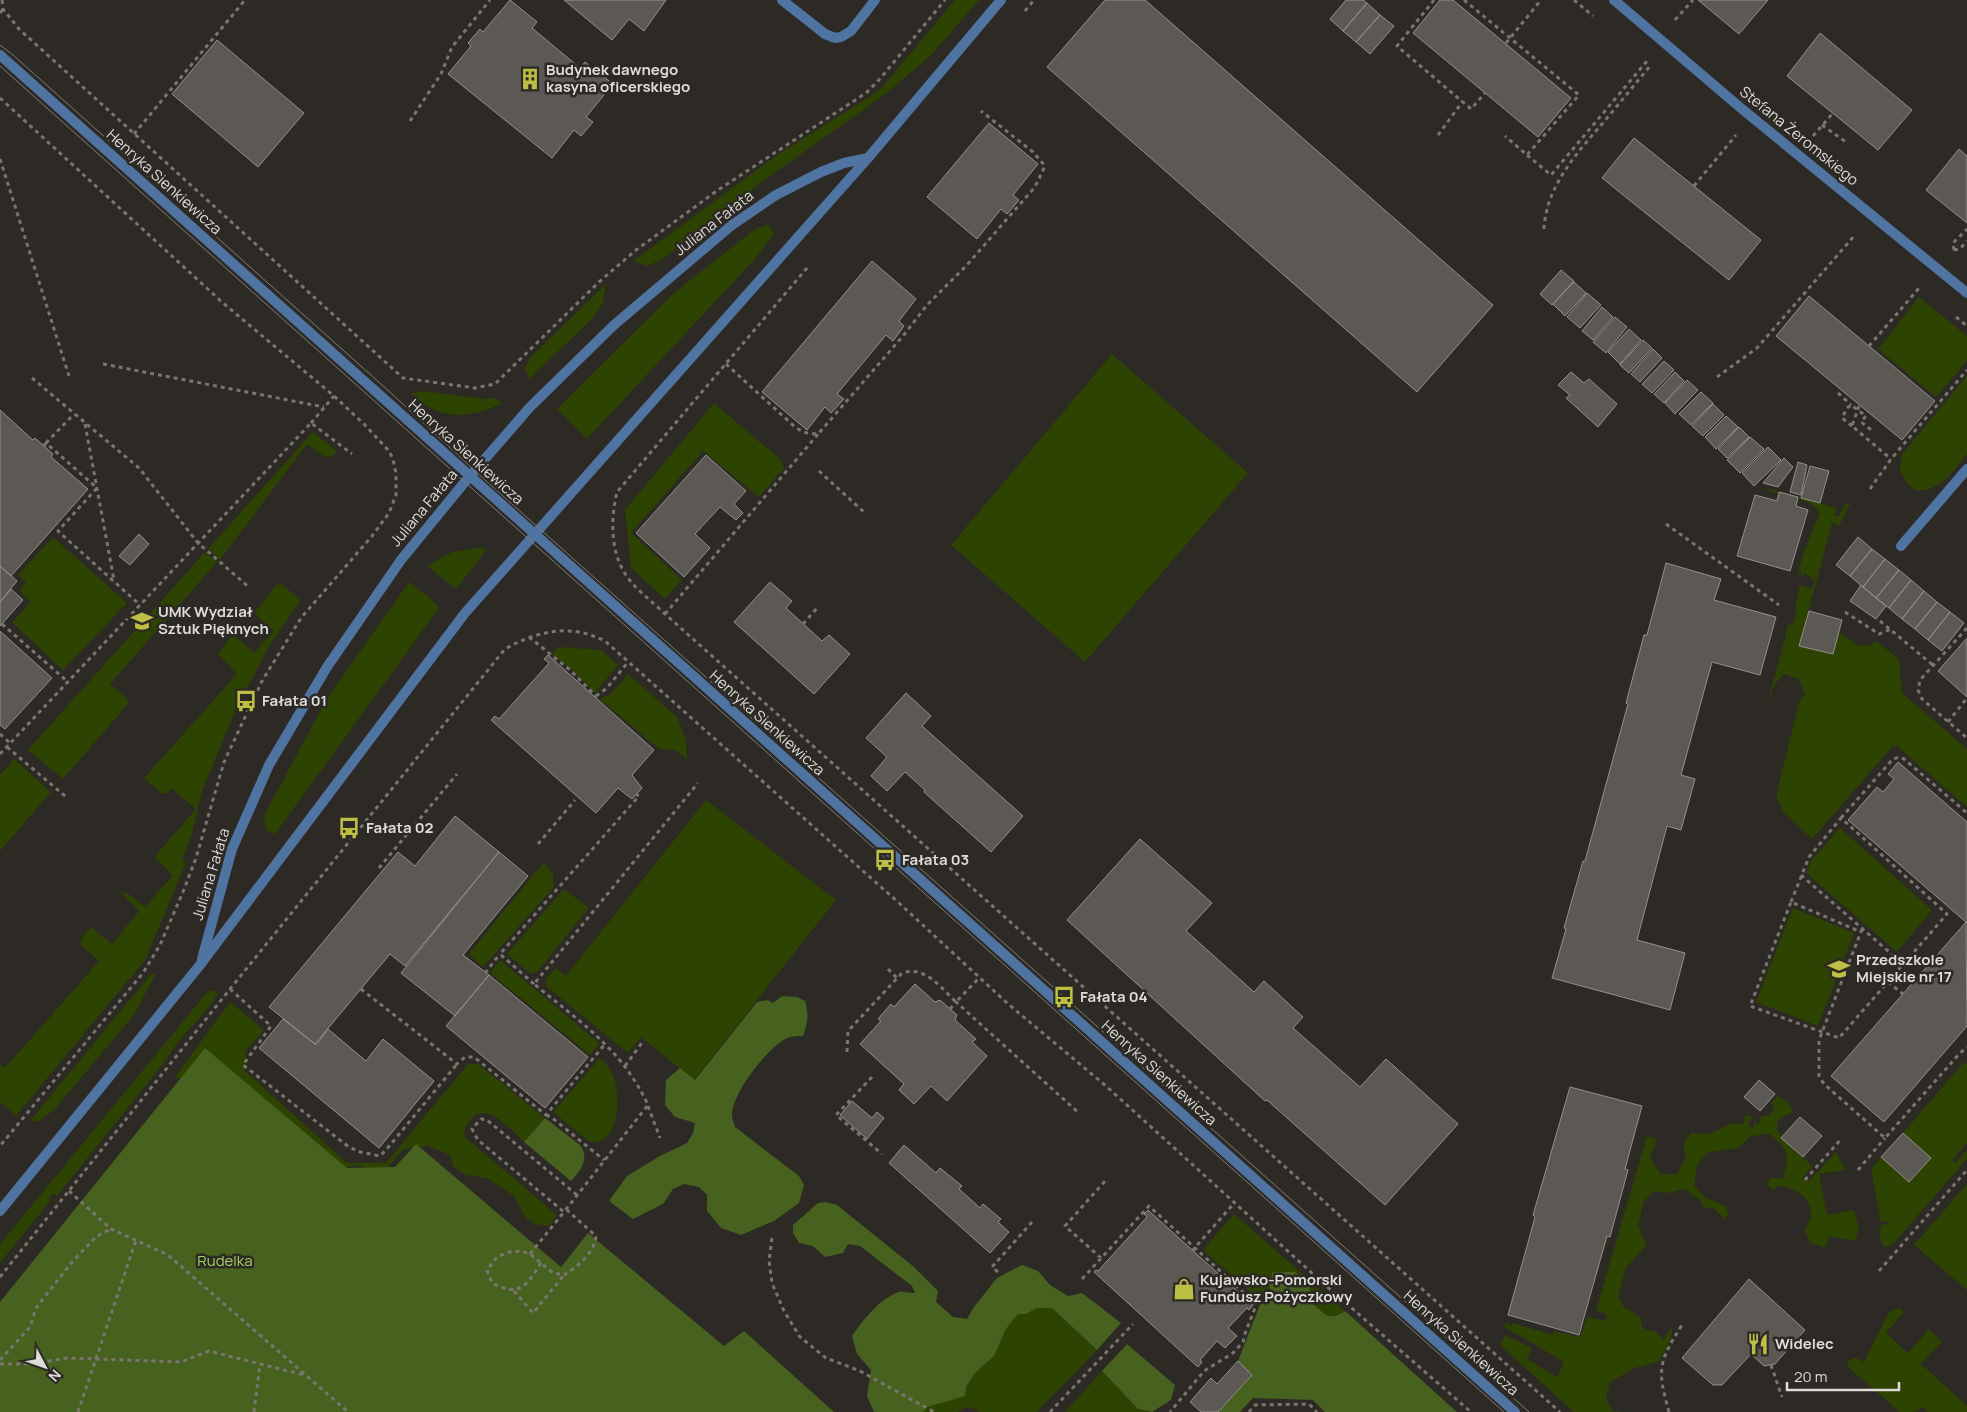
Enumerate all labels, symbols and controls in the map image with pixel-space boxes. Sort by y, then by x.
place label: Budynek dawnego kasyna oficerskiego [546,59,690,97]
building icon: Budynek dawnego kasyna oficerskiego [517,66,543,92]
street label: Stefana Żeromskiego [1735,81,1863,190]
street label: Henryka Sienkiewicza [102,124,227,239]
street label: Juliana Fałata [670,185,758,260]
street label: Henryka Sienkiewicza [404,394,529,509]
street label: Juliana Fałata [385,465,462,551]
place label: UMK Wydział Sztuk Pięknych [158,601,269,639]
school or university icon: UMK Wydział Sztuk Pięknych [129,608,155,634]
street label: Henryka Sienkiewicza [705,665,830,780]
bus stop icon: Fałata 01 [233,688,259,714]
place label: Fałata 01 [262,690,327,711]
bus stop icon: Fałata 02 [336,815,362,841]
place label: Fałata 02 [366,817,434,838]
street label: Juliana Fałata [187,825,234,922]
bus stop icon: Fałata 03 [872,847,898,873]
place label: Fałata 03 [902,849,969,870]
place label: Przedszkole Miejskie nr 17 [1856,949,1952,987]
school or university icon: Przedszkole Miejskie nr 17 [1826,956,1852,982]
bus stop icon: Fałata 04 [1051,984,1077,1010]
place label: Fałata 04 [1080,986,1148,1007]
street label: Henryka Sienkiewicza [1097,1015,1222,1130]
park label: Rudelka [197,1250,253,1271]
place label: Kujawsko-Pomorski Fundusz Pożyczkowy [1200,1269,1353,1307]
shop icon: Kujawsko-Pomorski Fundusz Pożyczkowy [1171,1276,1197,1302]
street label: Henryka Sienkiewicza [1399,1285,1524,1400]
restaurant icon: Widelec [1745,1331,1771,1357]
place label: Widelec [1775,1333,1834,1354]
north arrow [20,1342,70,1392]
scale bar [1787,1360,1900,1392]
text: N [45,1366,66,1386]
text: 20 m [1794,1366,1827,1387]

